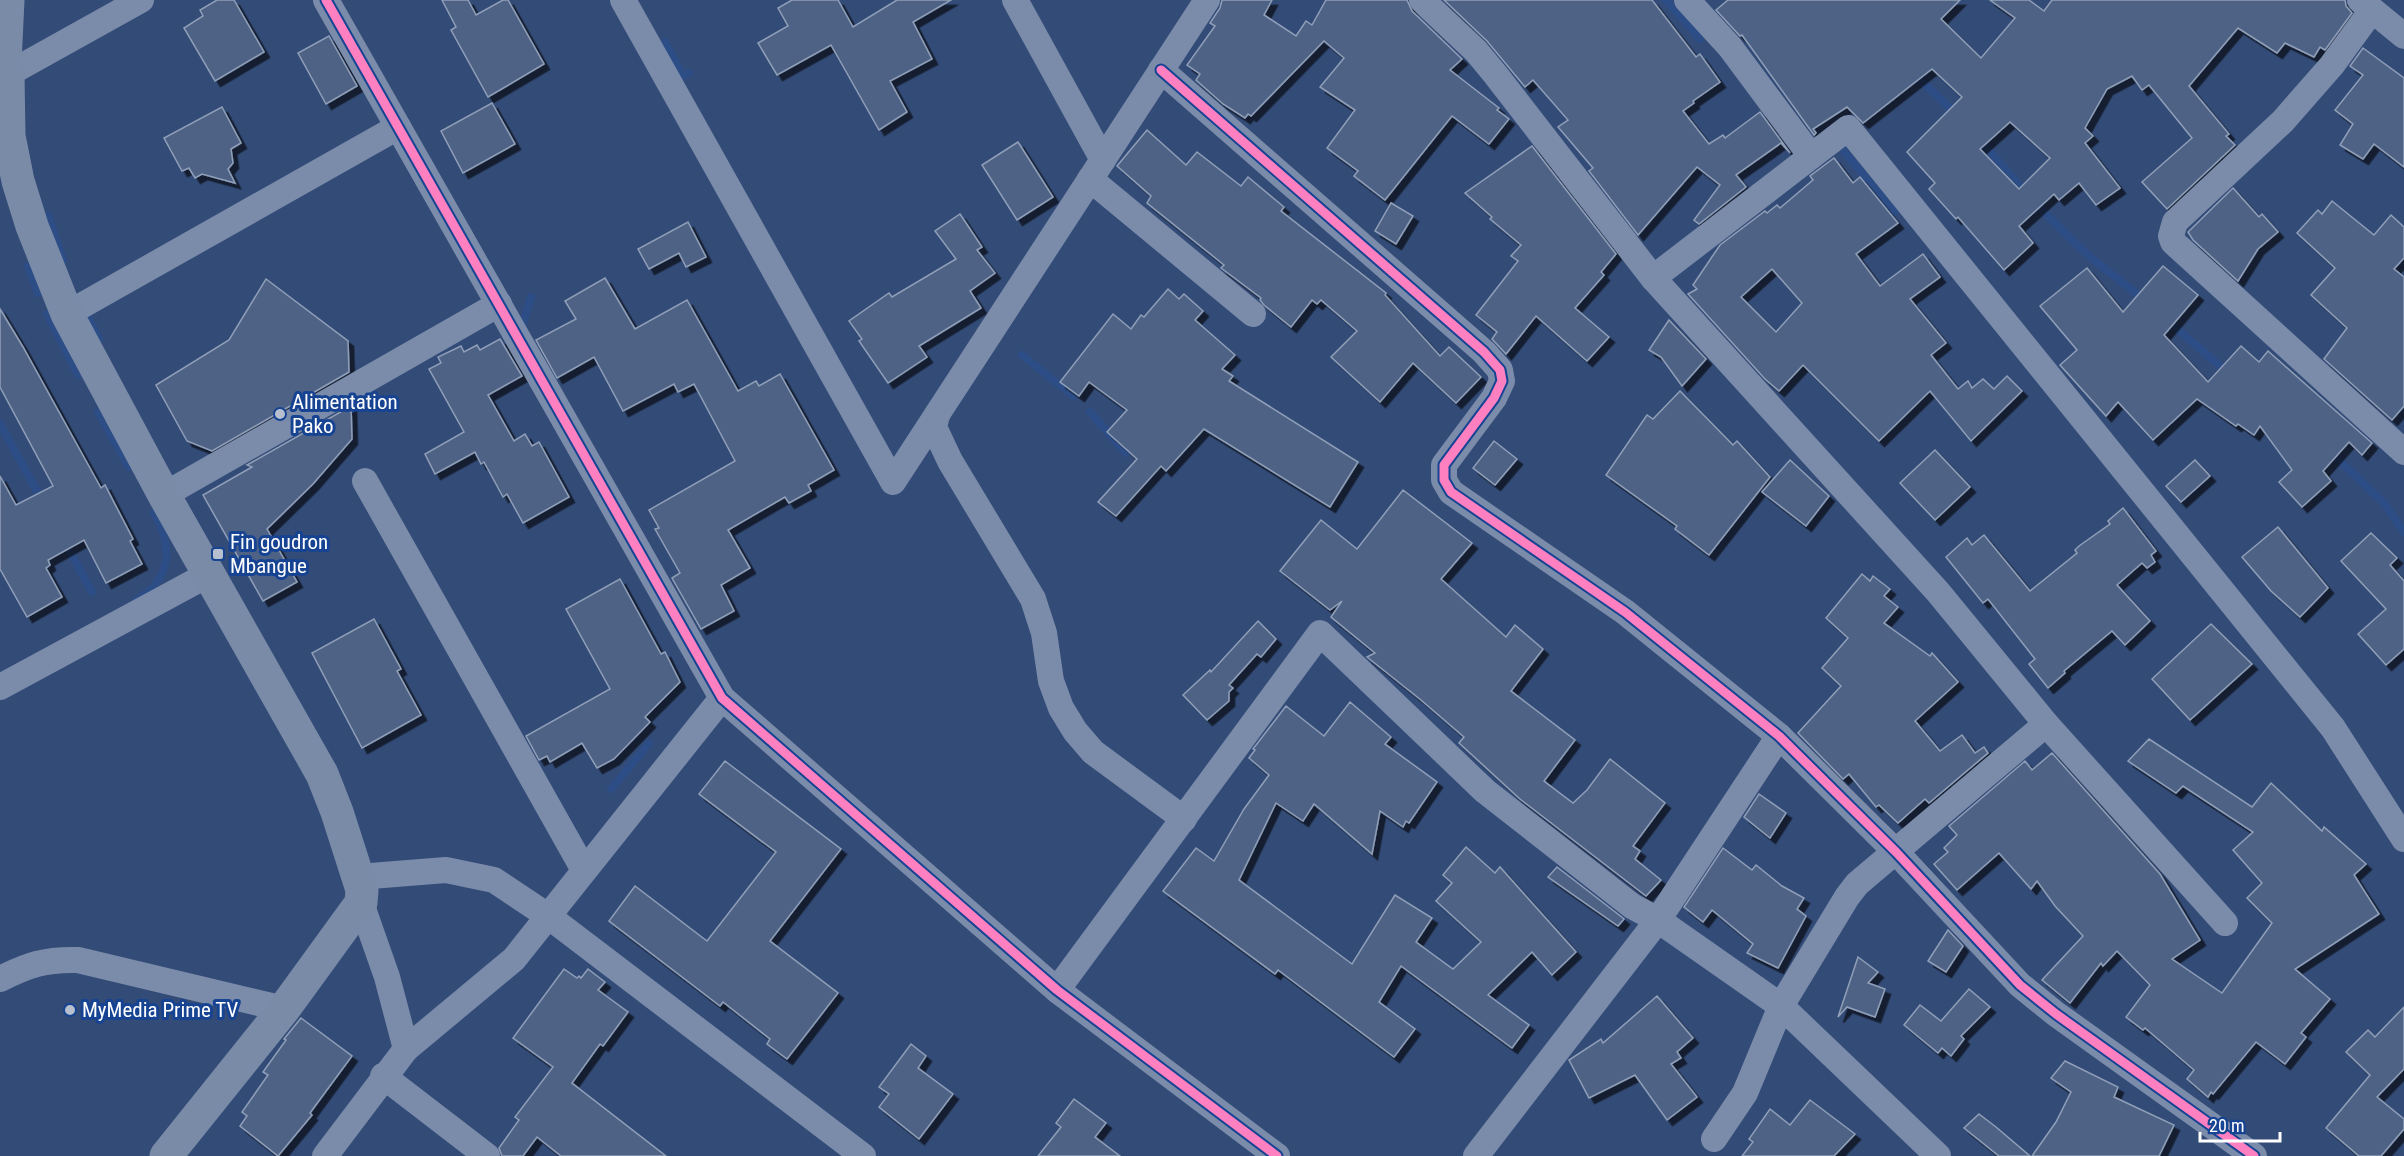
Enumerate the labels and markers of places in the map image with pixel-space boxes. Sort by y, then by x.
place label: Alimentation Pako [292,390,398,438]
marker: Alimentation Pako [273,407,287,421]
place label: Fin goudron Mbangue [230,530,328,578]
marker: Fin goudron Mbangue [211,547,225,561]
place label: MyMedia Prime TV [82,998,238,1022]
marker: MyMedia Prime TV [63,1003,77,1017]

